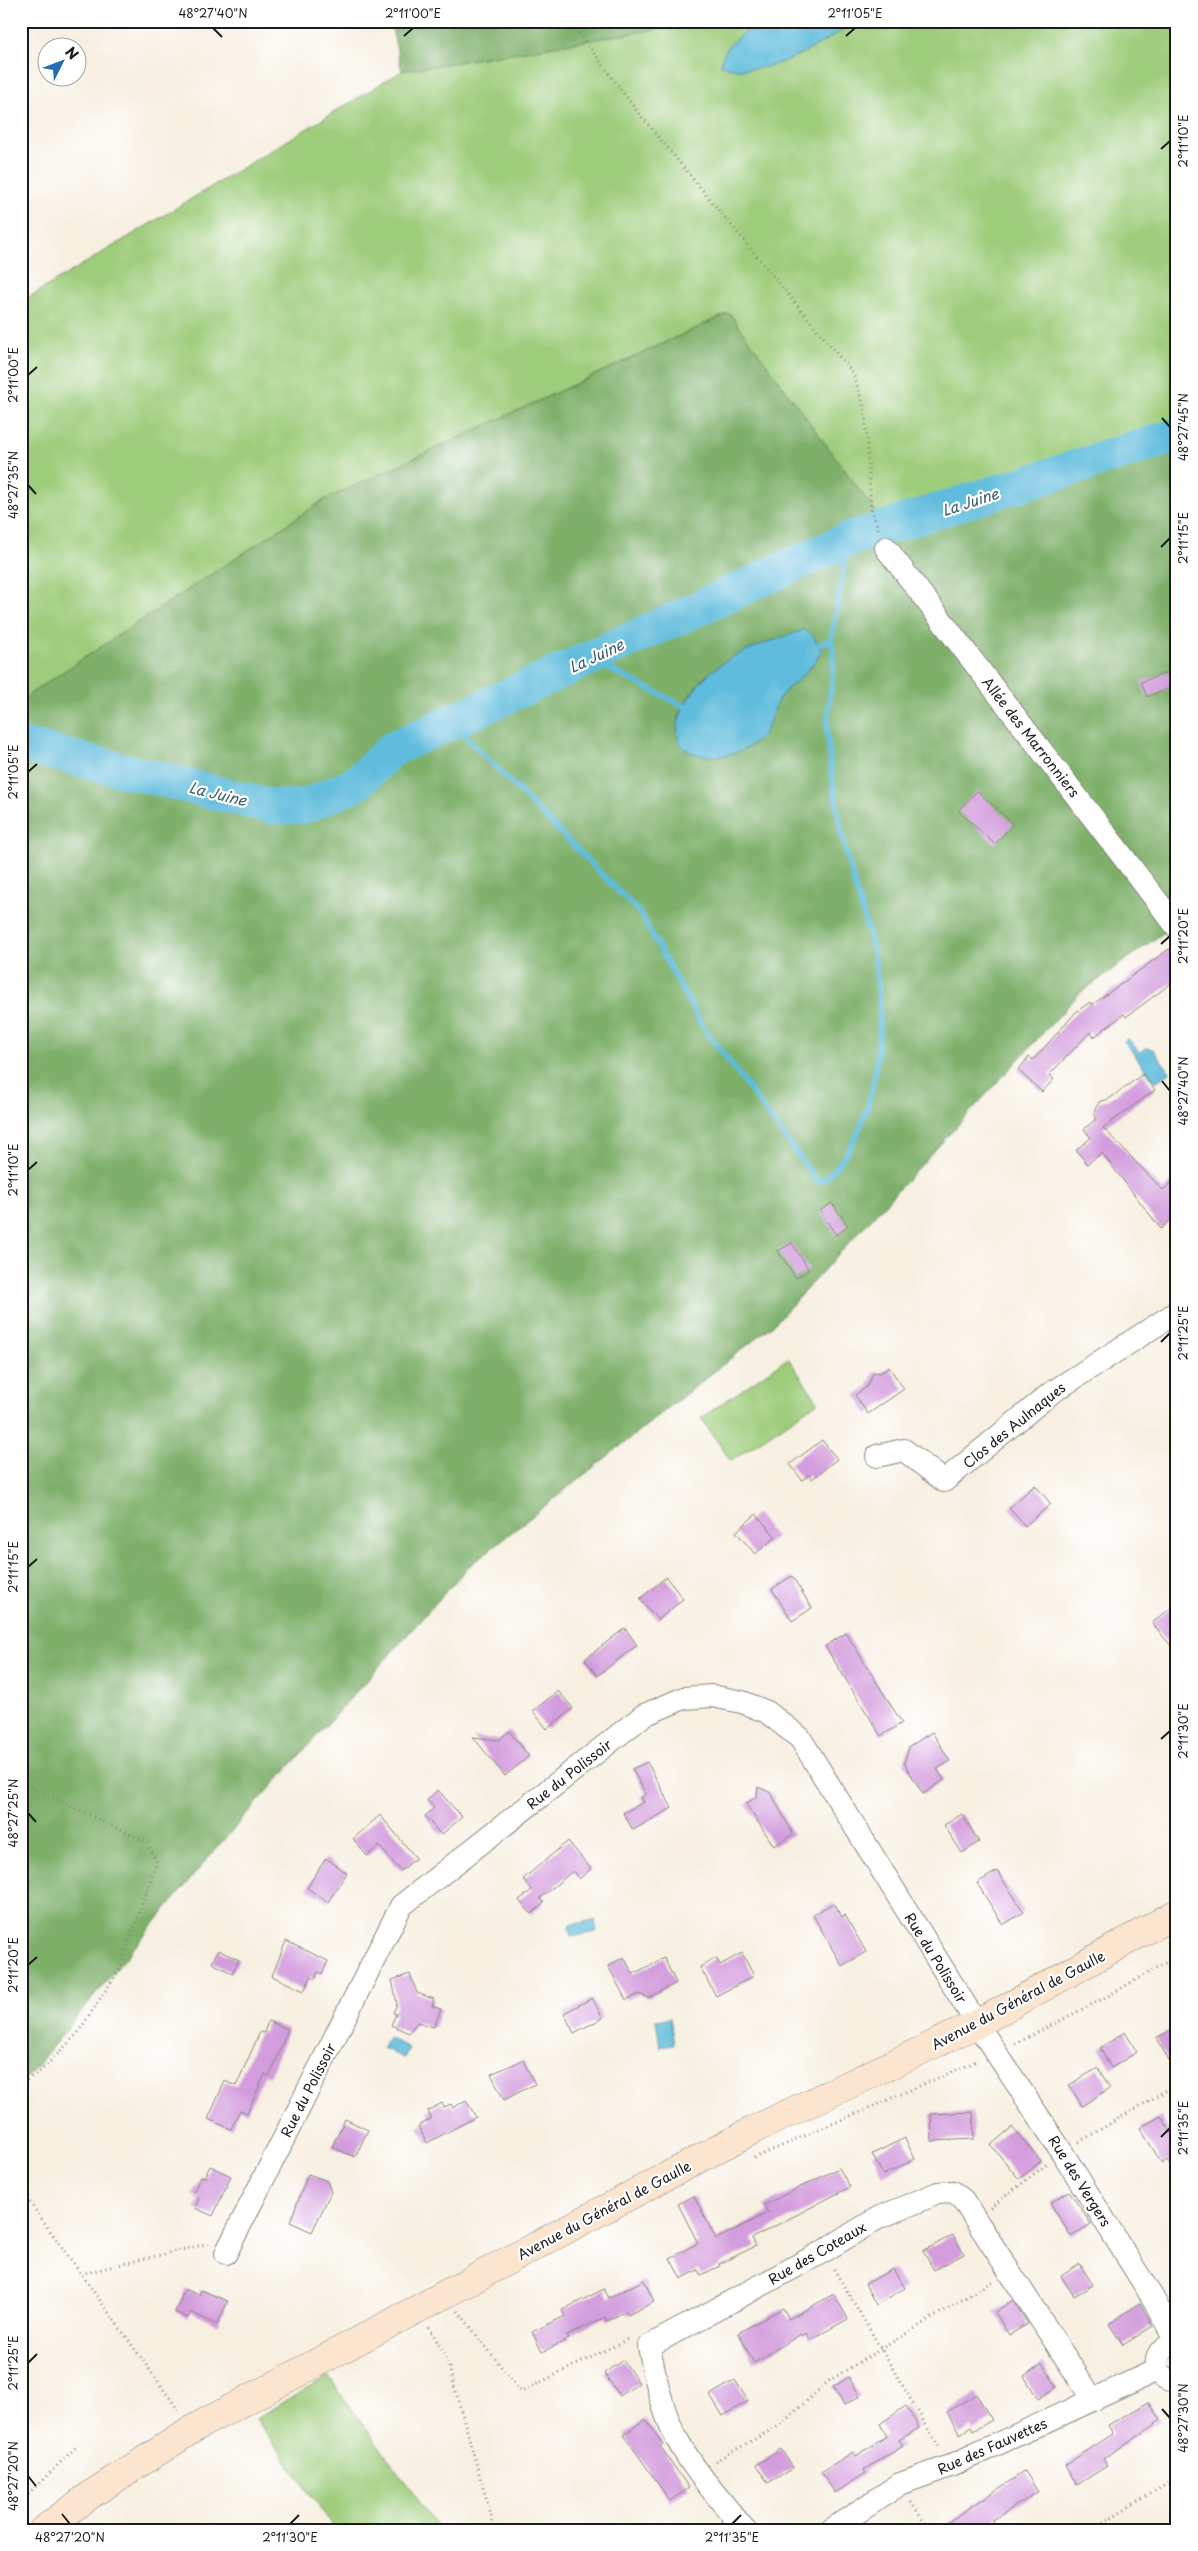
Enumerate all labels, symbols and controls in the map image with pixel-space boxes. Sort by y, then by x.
text: 48°27'40"N [178,4,248,22]
text: 2°11'00"E [385,4,441,22]
text: 2°11'05"E [827,4,883,22]
north arrow [38,38,88,88]
text: N [61,42,84,64]
text: 2°11'10"E [1174,115,1192,168]
text: 2°11'00"E [4,347,22,403]
text: 48°27'45"N [1174,393,1192,461]
text: 48°27'35"N [4,451,22,519]
water label: La Juine [939,481,1002,521]
text: 2°11'15"E [1174,512,1192,564]
water label: La Juine [565,632,628,678]
street label: Allée des Marronniers [977,672,1085,802]
text: 2°11'05"E [4,744,22,800]
water label: La Juine [187,775,250,811]
text: 2°11'20"E [1174,908,1192,964]
text: 48°27'40"N [1174,1056,1192,1126]
text: 2°11'10"E [4,1144,22,1197]
text: 2°11'25"E [1174,1306,1192,1360]
street label: Clos des Aulnaques [958,1377,1070,1473]
text: 2°11'15"E [4,1541,22,1593]
text: 2°11'30"E [1174,1703,1192,1759]
street label: Rue du Polissoir [522,1734,617,1814]
text: 48°27'25"N [4,1779,22,1847]
street label: Rue du Polissoir [900,1909,973,2008]
text: 2°11'20"E [4,1937,22,1993]
street label: Avenue du Général de Gaulle [927,1945,1109,2055]
street label: Rue du Polissoir [275,2039,341,2141]
text: 2°11'35"E [1174,2101,1192,2155]
street label: Rue des Vergers [1044,2131,1116,2231]
street label: Avenue du Général de Gaulle [513,2155,695,2265]
street label: Rue des Coteaux [764,2216,870,2290]
text: 2°11'25"E [4,2336,22,2390]
text: 48°27'30"N [1174,2383,1192,2453]
street label: Rue des Fauvettes [934,2412,1050,2480]
text: 48°27'20"N [4,2441,22,2511]
text: 48°27'20"N [35,2528,105,2546]
text: 2°11'30"E [262,2528,318,2546]
text: 2°11'35"E [705,2528,759,2546]

